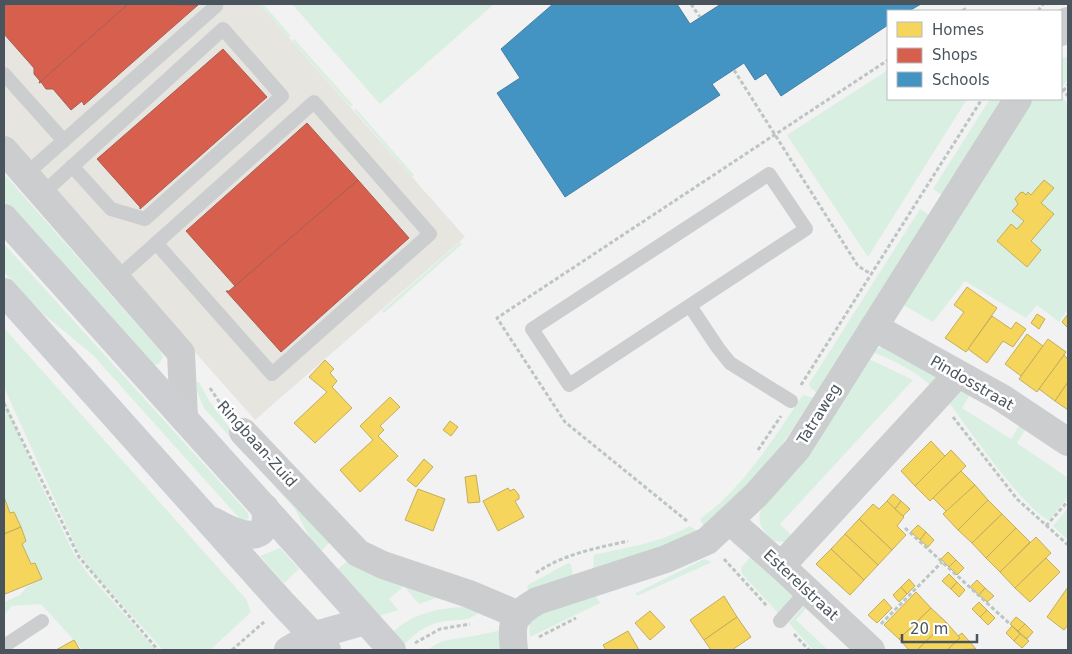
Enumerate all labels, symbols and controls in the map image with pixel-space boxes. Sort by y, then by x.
legend [887,10,1062,100]
text: Homes [932,21,984,39]
text: Shops [932,46,978,64]
text: Schools [932,71,990,89]
street label: Pindosstraat [927,352,1017,414]
street label: Tatraweg [793,380,845,449]
street label: Ringbaan-Zuid [214,397,300,491]
street label: Esterelstraat [760,546,842,624]
scale bar [902,612,977,644]
text: 20 m [910,620,948,638]

